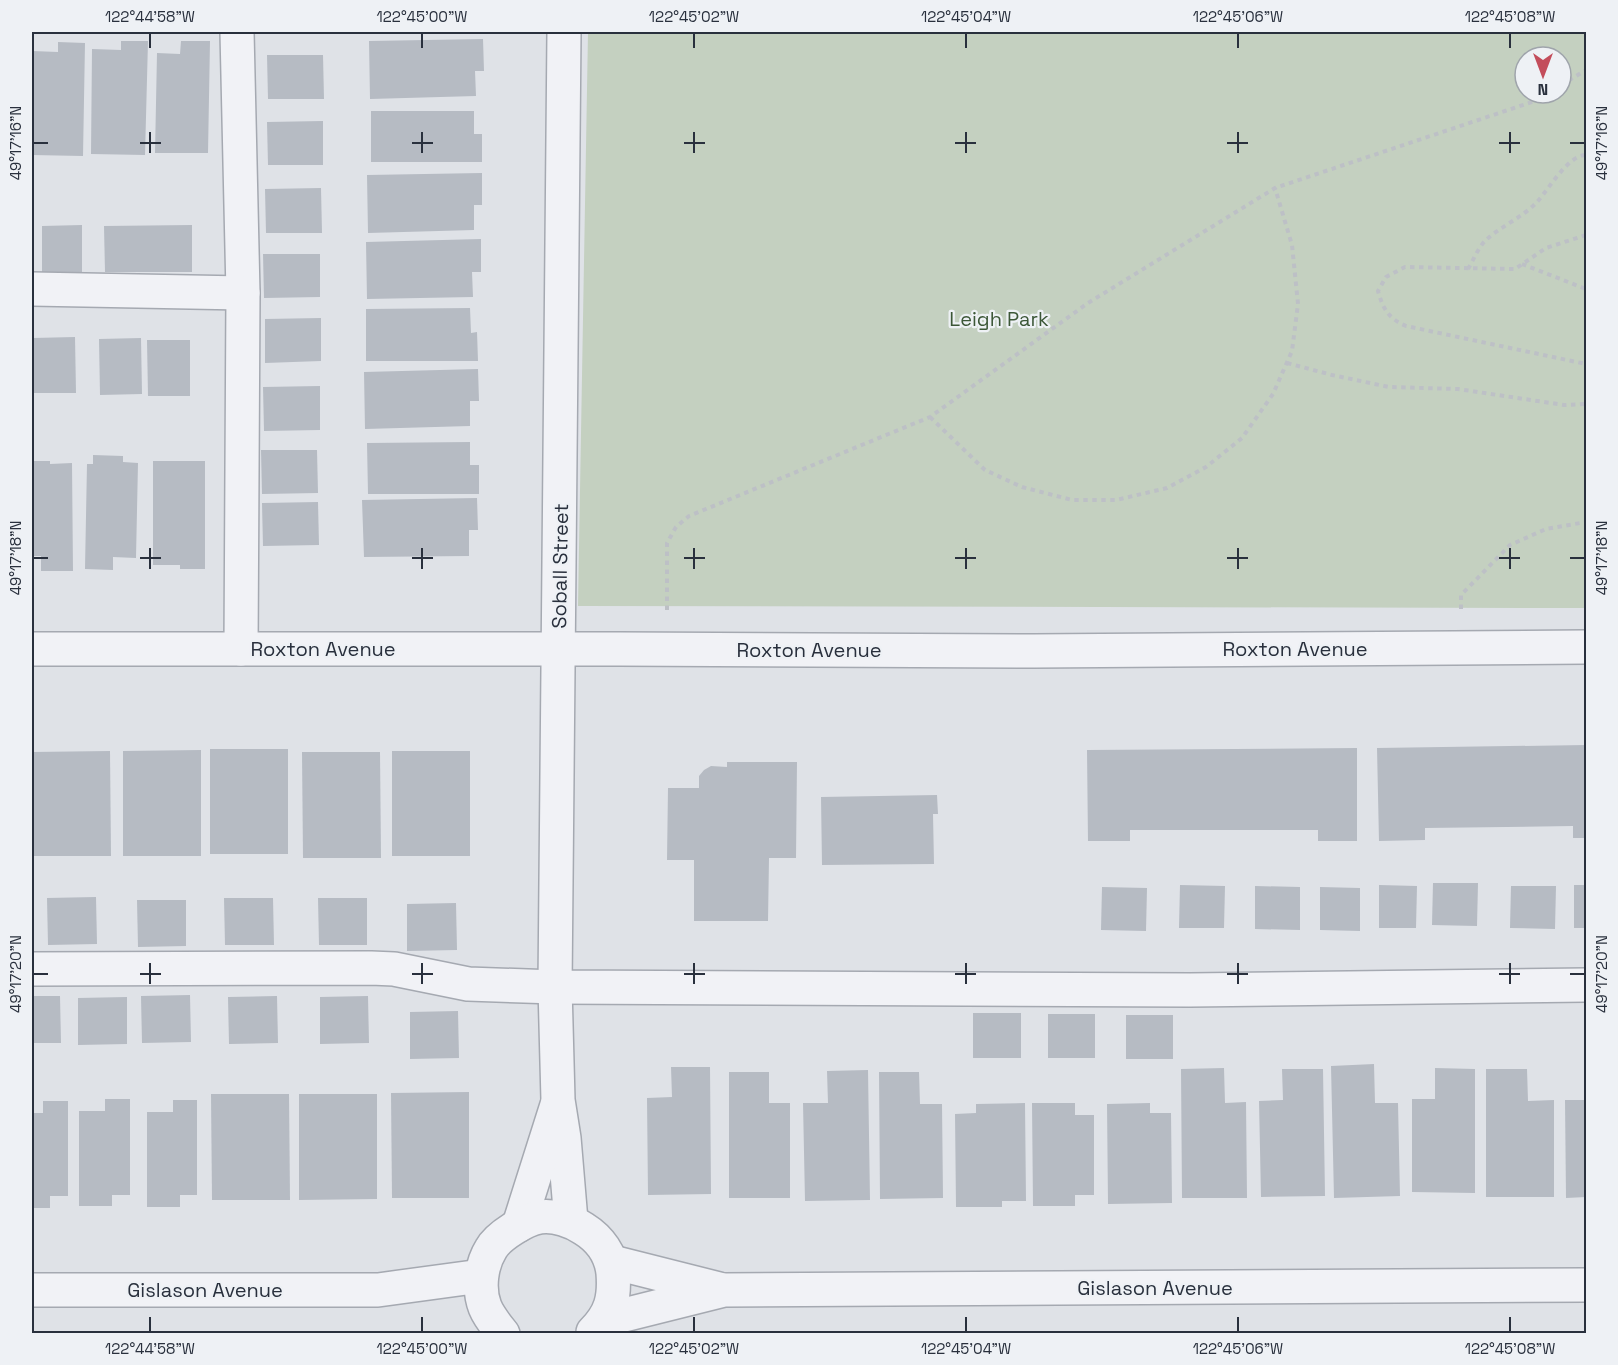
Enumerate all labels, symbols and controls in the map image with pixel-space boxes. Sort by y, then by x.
text: 122°44'58"W [105,7,195,26]
text: 122°45'00"W [377,7,467,26]
text: 122°45'02"W [649,7,739,26]
text: 122°45'04"W [921,7,1011,26]
text: 122°45'06"W [1193,7,1283,26]
text: 122°45'08"W [1465,7,1555,26]
north arrow [1513,45,1573,105]
text: N [1538,79,1548,100]
text: 49°17'16"N [6,106,25,180]
text: 49°17'16"N [1592,106,1611,180]
park label: Leigh Park [949,306,1049,332]
street label: Soball Street [546,503,574,629]
text: 49°17'18"N [6,521,25,595]
text: 49°17'18"N [1592,521,1611,595]
street label: Roxton Avenue [250,636,396,662]
street label: Roxton Avenue [1222,636,1368,662]
street label: Roxton Avenue [736,637,882,663]
text: 49°17'20"N [6,935,25,1013]
text: 49°17'20"N [1592,935,1611,1013]
street label: Gislason Avenue [1077,1275,1233,1301]
street label: Gislason Avenue [127,1277,283,1303]
text: 122°44'58"W [105,1339,195,1358]
text: 122°45'00"W [377,1339,467,1358]
text: 122°45'02"W [649,1339,739,1358]
text: 122°45'04"W [921,1339,1011,1358]
text: 122°45'06"W [1193,1339,1283,1358]
text: 122°45'08"W [1465,1339,1555,1358]

